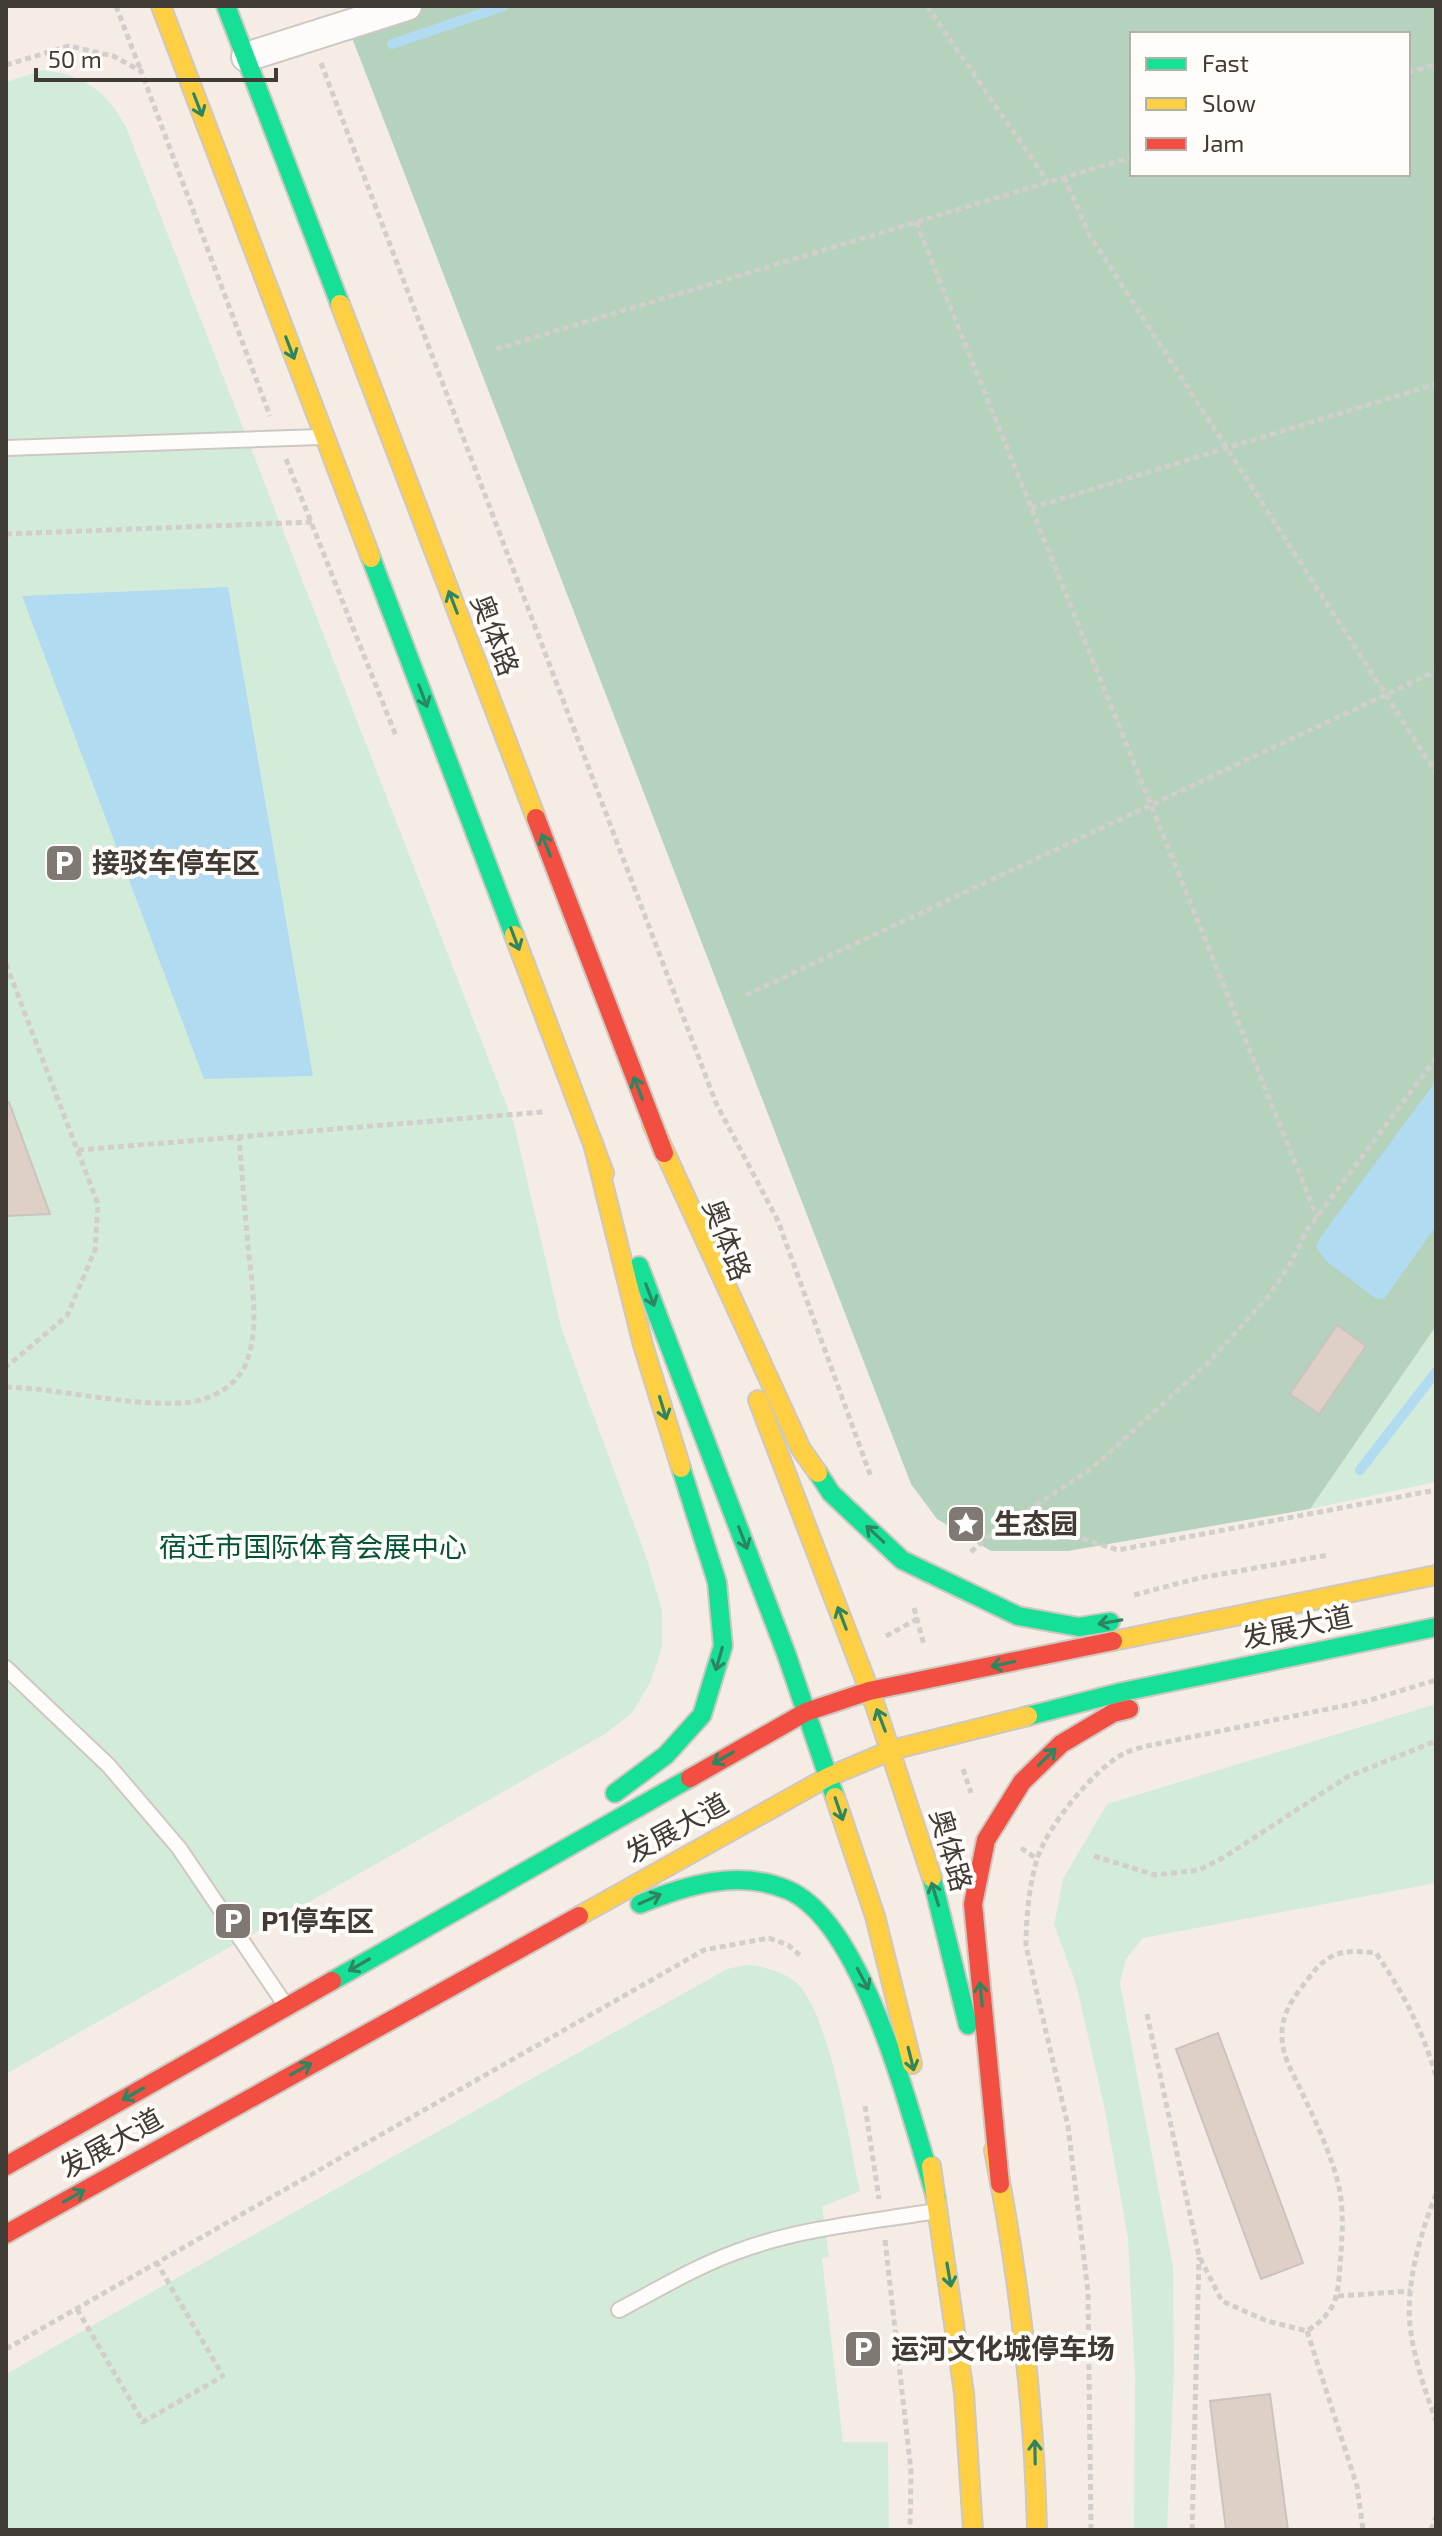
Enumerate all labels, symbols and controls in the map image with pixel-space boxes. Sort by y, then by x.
scale bar [36,32,276,82]
legend [1130,32,1410,176]
text: 50 m [48,44,102,73]
text: Fast [1202,48,1249,77]
text: Slow [1202,88,1256,117]
one-way arrow [192,92,206,117]
text: Jam [1202,128,1244,157]
one-way arrow [284,335,298,360]
street label: 奥体路 [465,589,527,680]
one-way arrow [445,590,459,615]
one-way arrow [417,683,431,708]
one-way arrow [537,833,552,858]
parking icon: 接驳车停车区 [43,842,85,884]
place label: 接驳车停车区 [92,845,260,879]
one-way arrow [509,926,523,951]
one-way arrow [630,1076,644,1101]
street label: 奥体路 [697,1194,759,1285]
one-way arrow [644,1282,658,1307]
one-way arrow [656,1395,671,1421]
place icon: 生态园 [945,1503,987,1545]
place label: 生态园 [994,1506,1078,1540]
one-way arrow [737,1525,751,1550]
one-way arrow [865,1525,885,1543]
park label: 宿迁市国际体育会展中心 [159,1529,467,1563]
street label: 发展大道 [1238,1598,1355,1654]
one-way arrow [834,1606,848,1631]
one-way arrow [1098,1615,1123,1630]
one-way arrow [711,1646,726,1672]
one-way arrow [991,1657,1016,1672]
one-way arrow [873,1708,887,1733]
one-way arrow [1037,1748,1056,1767]
one-way arrow [712,1750,735,1766]
street label: 发展大道 [619,1785,734,1869]
one-way arrow [833,1796,848,1821]
street label: 奥体路 [924,1805,980,1895]
one-way arrow [927,1882,942,1908]
one-way arrow [637,1891,662,1906]
parking icon: P1停车区 [212,1900,254,1942]
place label: P1停车区 [261,1903,374,1937]
one-way arrow [348,1958,371,1974]
one-way arrow [855,1966,871,1990]
one-way arrow [974,1982,989,2008]
one-way arrow [904,2045,919,2071]
one-way arrow [289,2061,313,2077]
one-way arrow [122,2086,145,2102]
street label: 发展大道 [53,2100,168,2184]
one-way arrow [62,2187,85,2203]
one-way arrow [942,2261,957,2287]
parking icon: 运河文化城停车场 [842,2328,884,2370]
place label: 运河文化城停车场 [891,2331,1115,2365]
one-way arrow [1028,2439,1043,2466]

